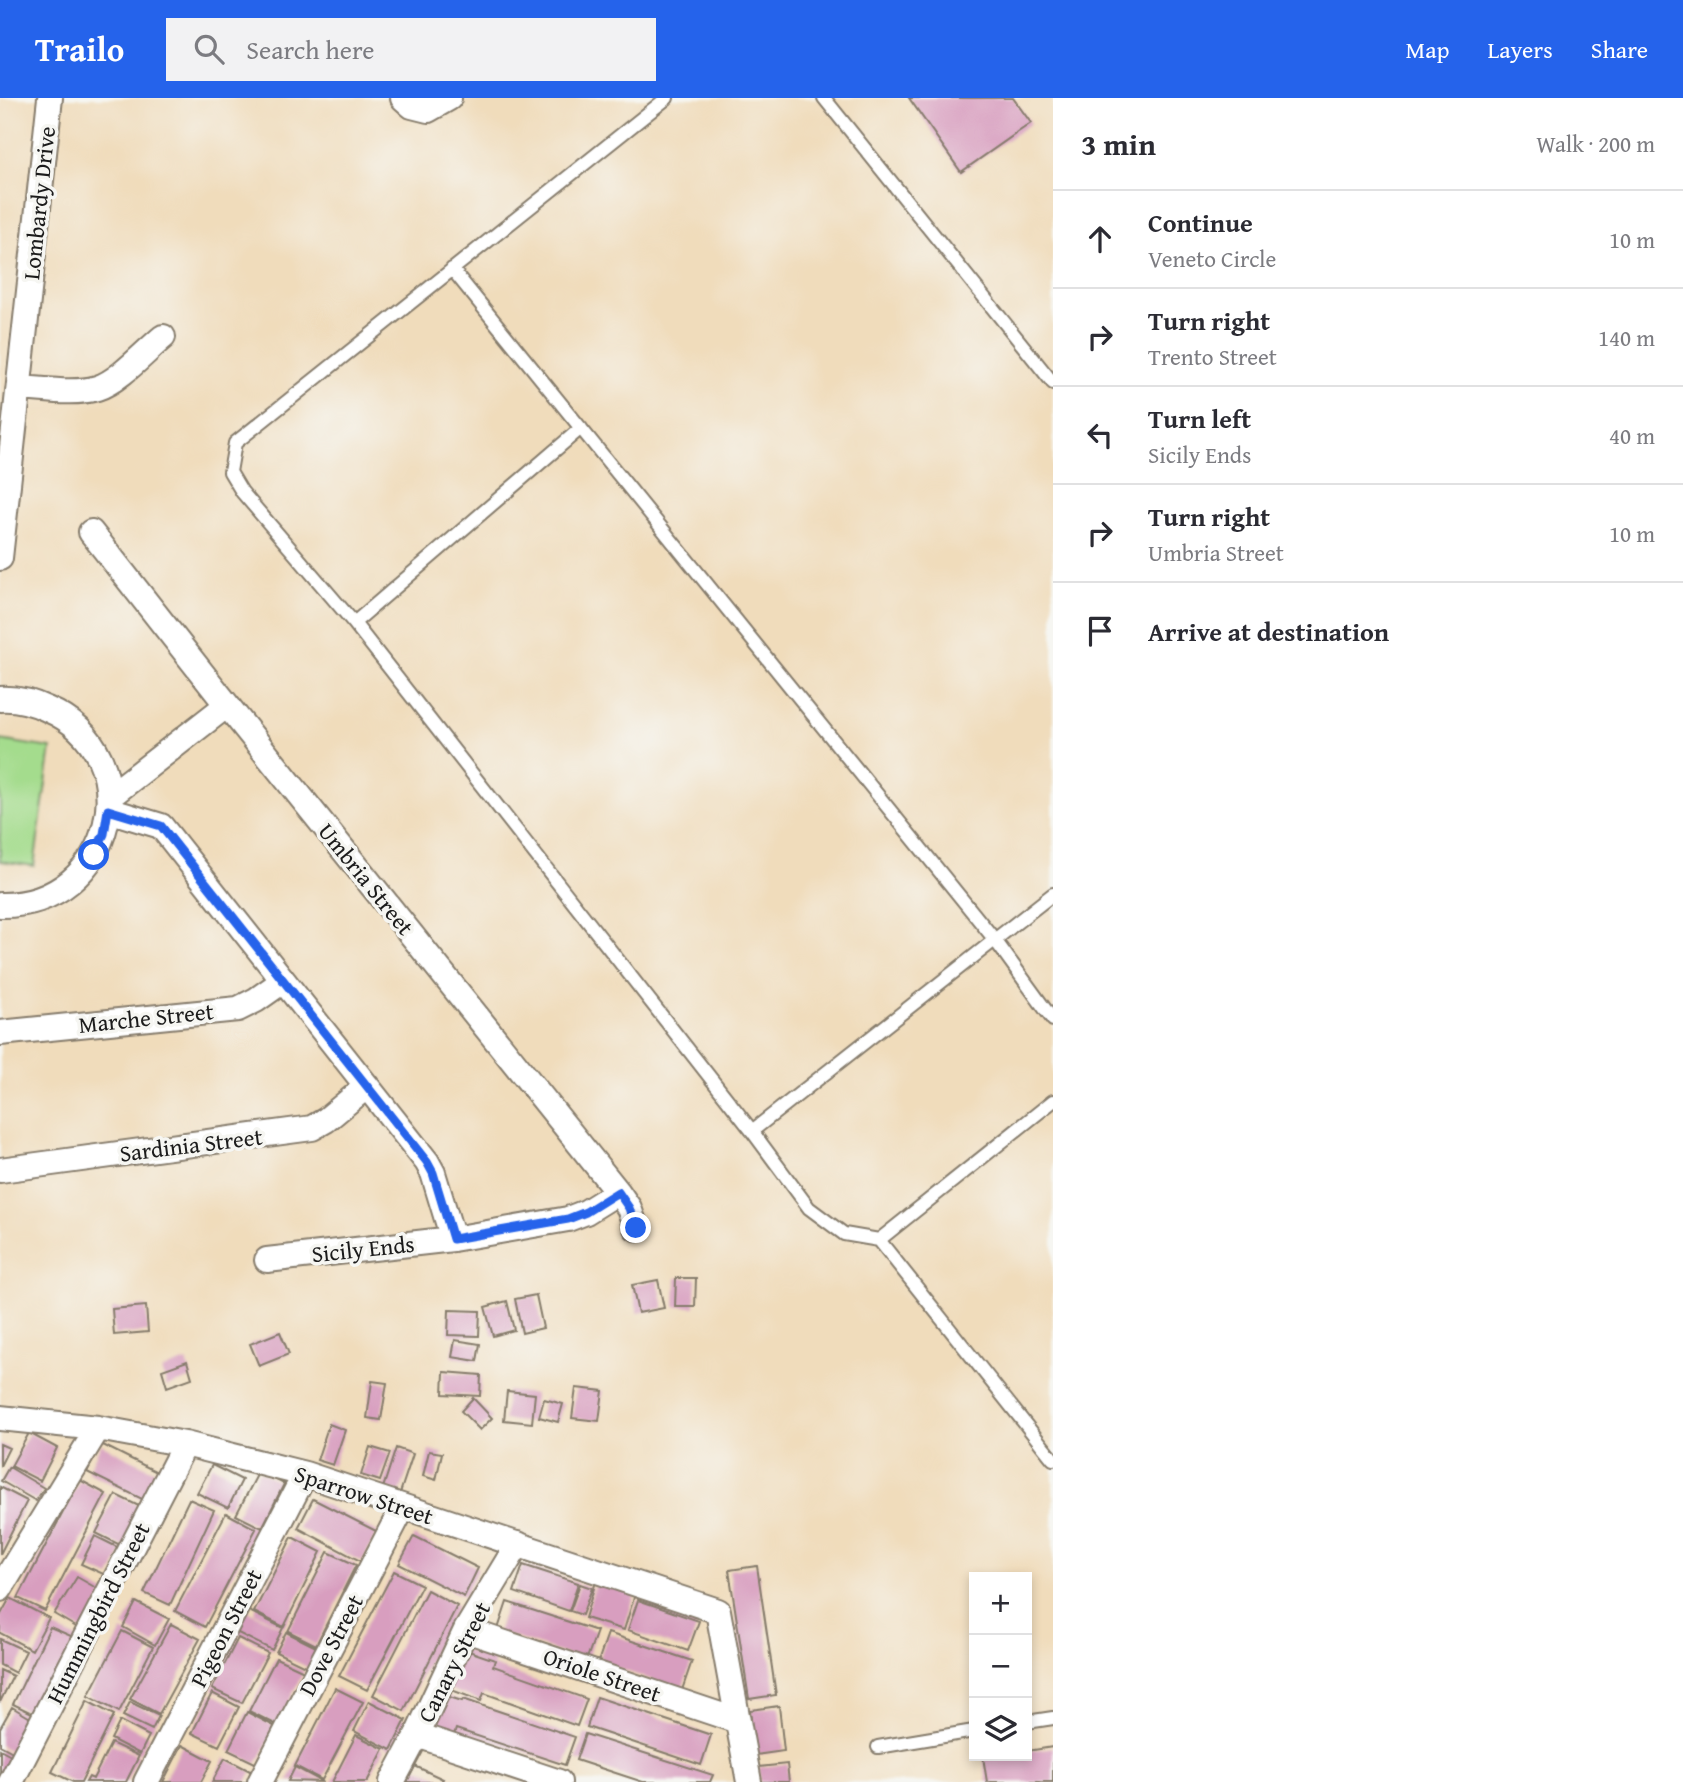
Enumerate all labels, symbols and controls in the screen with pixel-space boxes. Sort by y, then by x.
search box [166,18,656,81]
text: Trailo [35,25,124,73]
icon: search [190,30,228,68]
text: Search here [246,30,375,69]
text: Map [1406,32,1449,67]
text: Layers [1487,32,1553,67]
text: Share [1591,32,1648,67]
text: 3 min [1081,122,1156,166]
street label: Lombardy Drive [14,125,63,281]
text: Walk · 200 m [1536,127,1655,160]
text: Continue [1148,203,1253,242]
icon: ahead [1081,220,1119,258]
text: 10 m [1609,223,1655,256]
text: Veneto Circle [1148,242,1276,275]
text: Turn right [1148,301,1270,340]
icon: right [1081,318,1119,356]
text: 140 m [1598,321,1655,354]
text: Trento Street [1148,340,1277,373]
text: Turn left [1148,399,1251,438]
icon: left [1081,416,1119,454]
text: 40 m [1609,419,1655,452]
text: Sicily Ends [1148,438,1251,471]
text: Turn right [1148,497,1270,536]
icon: right [1081,514,1119,552]
text: 10 m [1609,517,1655,550]
text: Umbria Street [1148,536,1284,569]
icon: arrive [1081,612,1119,650]
text: Arrive at destination [1148,612,1389,651]
street label: Umbria Street [311,815,422,942]
route start [78,839,109,870]
street label: Marche Street [77,994,215,1041]
street label: Sardinia Street [118,1119,264,1170]
route end [620,1212,651,1243]
street label: Sicily Ends [310,1227,416,1270]
street label: Sparrow Street [291,1457,438,1532]
street label: Hummingbird Street [38,1517,157,1709]
street label: Pigeon Street [182,1563,270,1693]
map controls [969,1572,1032,1761]
button: + [969,1572,1032,1635]
street label: Dove Street [290,1588,371,1701]
street label: Canary Street [409,1596,498,1728]
button: − [969,1635,1032,1698]
street label: Oriole Street [539,1639,665,1710]
button: layers [969,1698,1032,1761]

